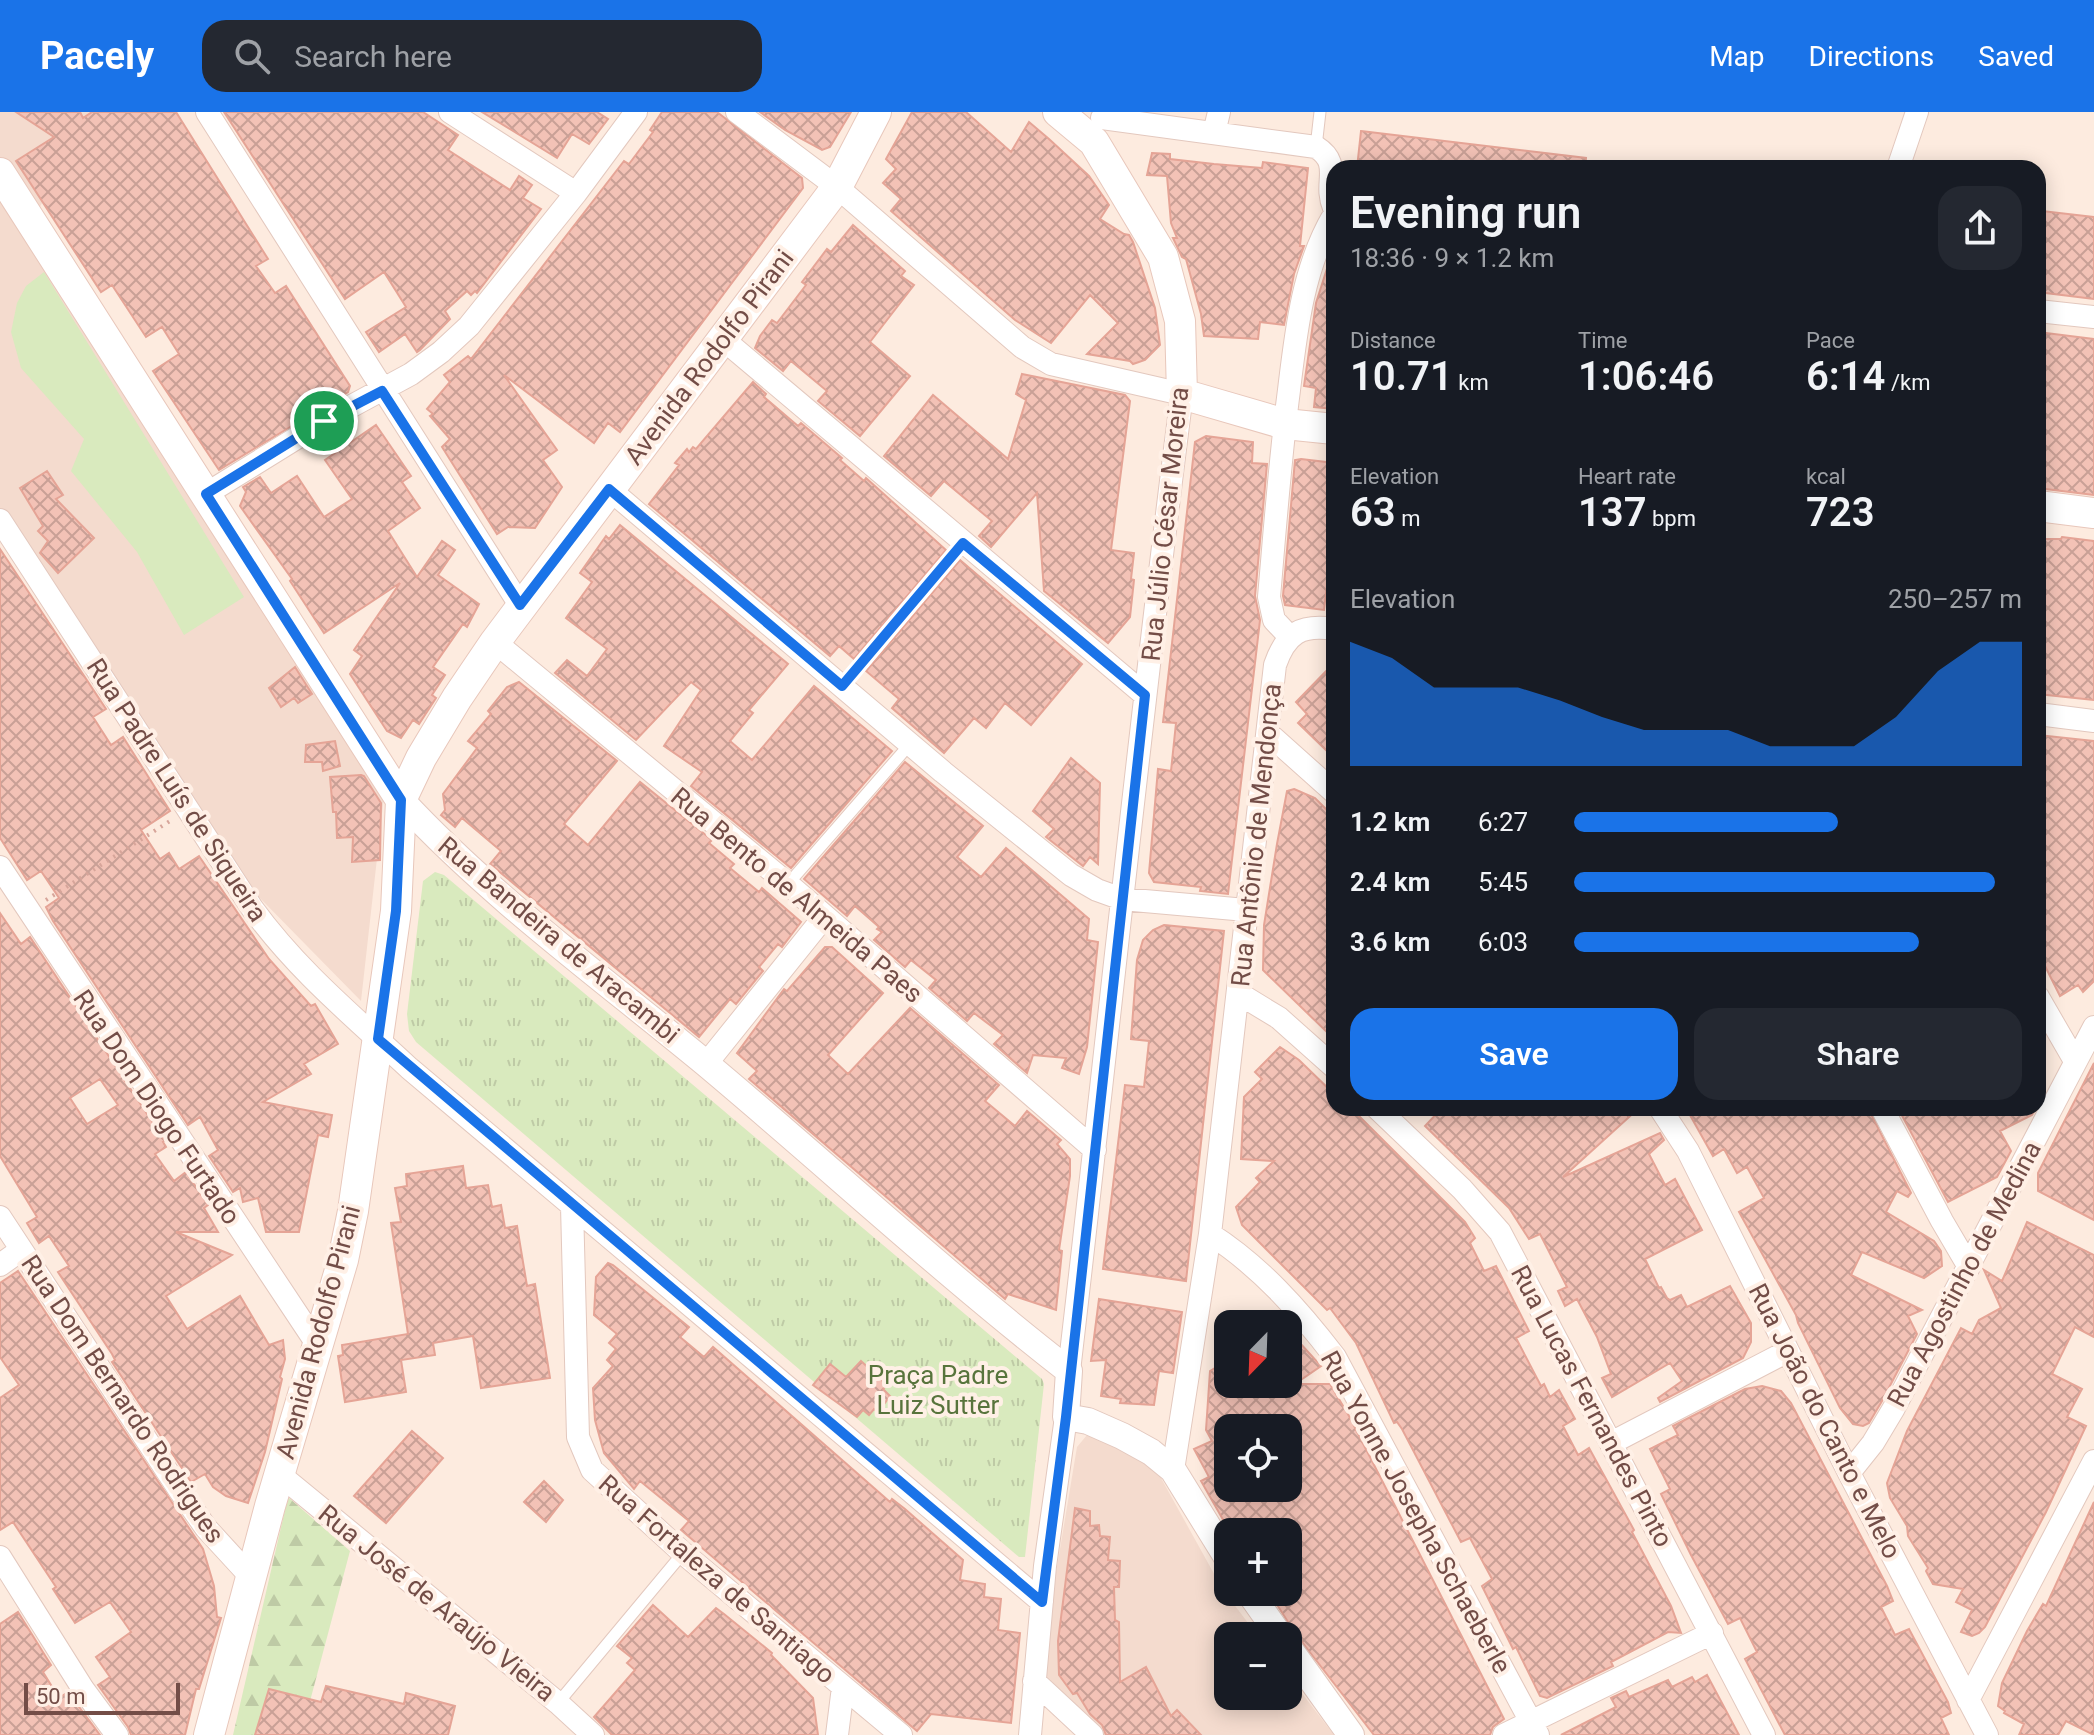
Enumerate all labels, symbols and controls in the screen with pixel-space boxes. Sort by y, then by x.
search box [202,20,762,92]
text: Pacely [40,34,154,78]
icon: search [230,34,274,78]
text: Search here [294,39,452,74]
text: Map [1709,40,1765,73]
text: Directions [1809,40,1934,73]
text: Saved [1978,40,2054,73]
button: share [1938,186,2022,270]
text: Evening run [1350,187,1581,239]
text: 18:36 · 9 × 1.2 km [1350,243,1554,273]
street label: Avenida Rodolfo Pirani [618,244,800,470]
text: Distance [1350,328,1436,353]
text: Time [1578,328,1627,353]
text: Pace [1806,328,1855,353]
text: 10.71 [1350,353,1453,400]
text: 1:06:46 [1578,353,1714,400]
text: 6:14 [1806,353,1885,400]
text: km [1453,370,1489,395]
text: /km [1885,370,1930,395]
street label: Rua Júlio César Moreira [1136,385,1194,663]
pin [290,387,358,455]
icon: arrive [302,399,346,443]
text: Elevation [1350,464,1439,489]
text: Heart rate [1578,464,1676,489]
text: kcal [1806,464,1846,489]
text: 63 [1350,489,1396,536]
text: 137 [1578,489,1647,536]
text: 723 [1806,489,1875,536]
text: m [1396,506,1420,531]
text: bpm [1647,506,1696,531]
text: Elevation [1350,584,1455,614]
text: 250–257 m [1888,584,2022,614]
street label: Rua Padre Luís de Siqueira [81,653,273,927]
street label: Rua Antônio de Mendonça [1225,682,1287,988]
street label: Rua Bento de Almeida Paes [665,781,929,1009]
text: 1.2 km [1350,807,1430,837]
text: 6:27 [1478,807,1528,837]
street label: Rua Bandeira de Aracambi [433,830,685,1050]
text: 2.4 km [1350,867,1430,897]
text: 5:45 [1478,867,1528,897]
text: 3.6 km [1350,927,1430,957]
text: 6:03 [1478,927,1528,957]
street label: Rua Dom Diogo Furtado [67,984,247,1230]
button: Save [1350,1008,1678,1100]
button: Share [1694,1008,2022,1100]
street label: Rua Agostinho de Medina [1881,1136,2047,1412]
street label: Avenida Rodolfo Pirani [270,1202,366,1462]
street label: Rua Dom Bernardo Rodrigues [15,1249,231,1549]
street label: Rua Lucas Fernandes Pinto [1505,1260,1679,1552]
street label: Rua João do Canto e Melo [1743,1279,1907,1563]
north arrow [1214,1310,1302,1398]
map controls [1214,1310,1302,1710]
street label: Rua Yonne Josepha Schaeberle [1315,1346,1517,1678]
park label: Praça Padre Luiz Sutter [868,1360,1008,1420]
button: locate [1214,1414,1302,1502]
street label: Rua Fortaleza de Santiago [593,1468,841,1690]
street label: Rua José de Araújo Vieira [313,1498,561,1708]
button: + [1214,1518,1302,1606]
button: − [1214,1622,1302,1710]
scale bar [24,1679,180,1715]
text: 50 m [36,1684,85,1709]

